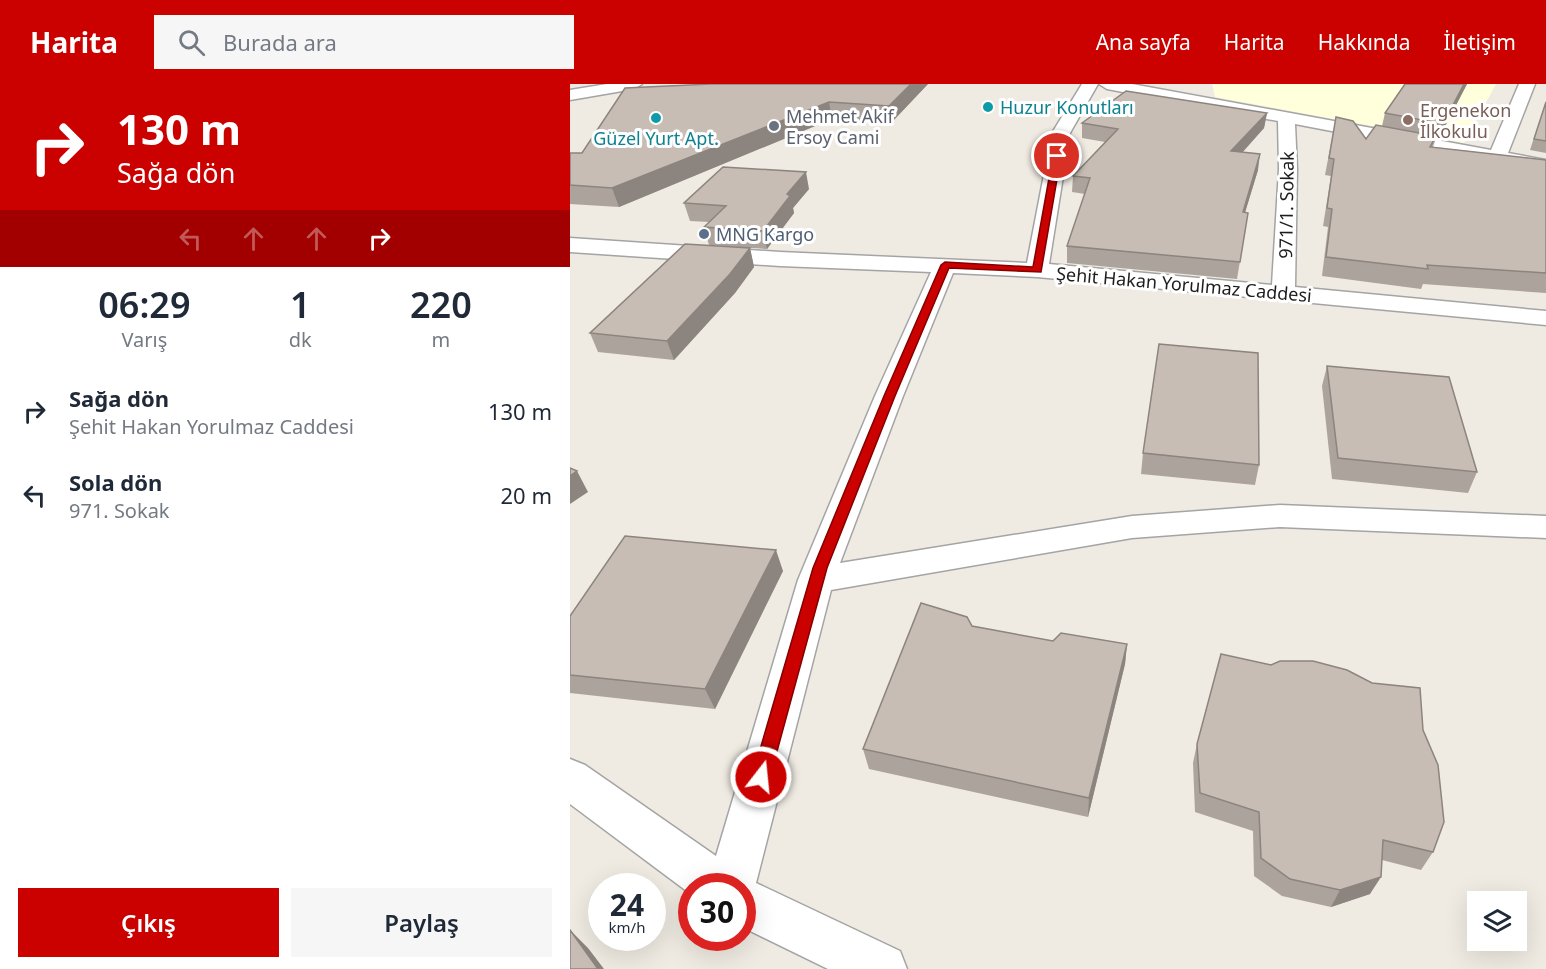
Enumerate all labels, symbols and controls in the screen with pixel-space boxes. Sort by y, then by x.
search box [154,15,574,69]
text: Harita [30,23,118,61]
icon: search [175,26,208,59]
text: Burada ara [223,27,337,57]
text: Ana sayfa [1096,28,1191,56]
text: Harita [1224,28,1285,56]
text: Hakkında [1318,28,1411,56]
text: İletişim [1444,28,1516,56]
place label: Huzur Konutları [1000,95,1134,119]
place label: Ergenekon İlkokulu [1420,98,1511,143]
text: 130 m [117,100,241,157]
marker: Huzur Konutları [981,100,995,114]
place label: Mehmet Akif Ersoy Cami [786,104,895,149]
icon: right [18,108,96,186]
marker: Güzel Yurt Apt. [649,111,663,125]
marker: Ergenekon İlkokulu [1401,113,1415,127]
marker: Mehmet Akif Ersoy Cami [767,119,781,133]
place label: Güzel Yurt Apt. [593,126,719,150]
pin [1031,130,1082,181]
icon: arrive [1040,139,1073,172]
street label: 971/1. Sokak [1273,151,1299,259]
text: Sağa dön [117,154,235,191]
icon: left [174,222,207,255]
icon: ahead [237,222,270,255]
icon: ahead [300,222,333,255]
icon: right [363,222,396,255]
place label: MNG Kargo [716,222,814,246]
marker: MNG Kargo [697,227,711,241]
street label: Şehit Hakan Yorulmaz Caddesi [1055,261,1313,307]
text: 06:29 [98,280,191,329]
text: 1 [290,280,311,329]
text: 220 [410,280,472,329]
text: Varış [121,326,167,353]
text: dk [289,326,312,353]
text: m [431,326,450,353]
text: Sağa dön [69,383,169,413]
icon: right [18,395,51,428]
text: 130 m [488,396,552,426]
text: Şehit Hakan Yorulmaz Caddesi [69,413,354,440]
text: Sola dön [69,467,162,497]
icon: left [18,479,51,512]
text: 20 m [501,480,552,510]
text: 971. Sokak [69,497,170,524]
position arrow [729,745,793,809]
speed limit sign: 30 [678,873,756,951]
text: 24 [610,884,644,925]
button: Çıkış [18,888,279,957]
button: Paylaş [291,888,552,957]
map controls [1467,891,1527,951]
button: layers [1467,891,1527,951]
text: km/h [609,917,645,937]

